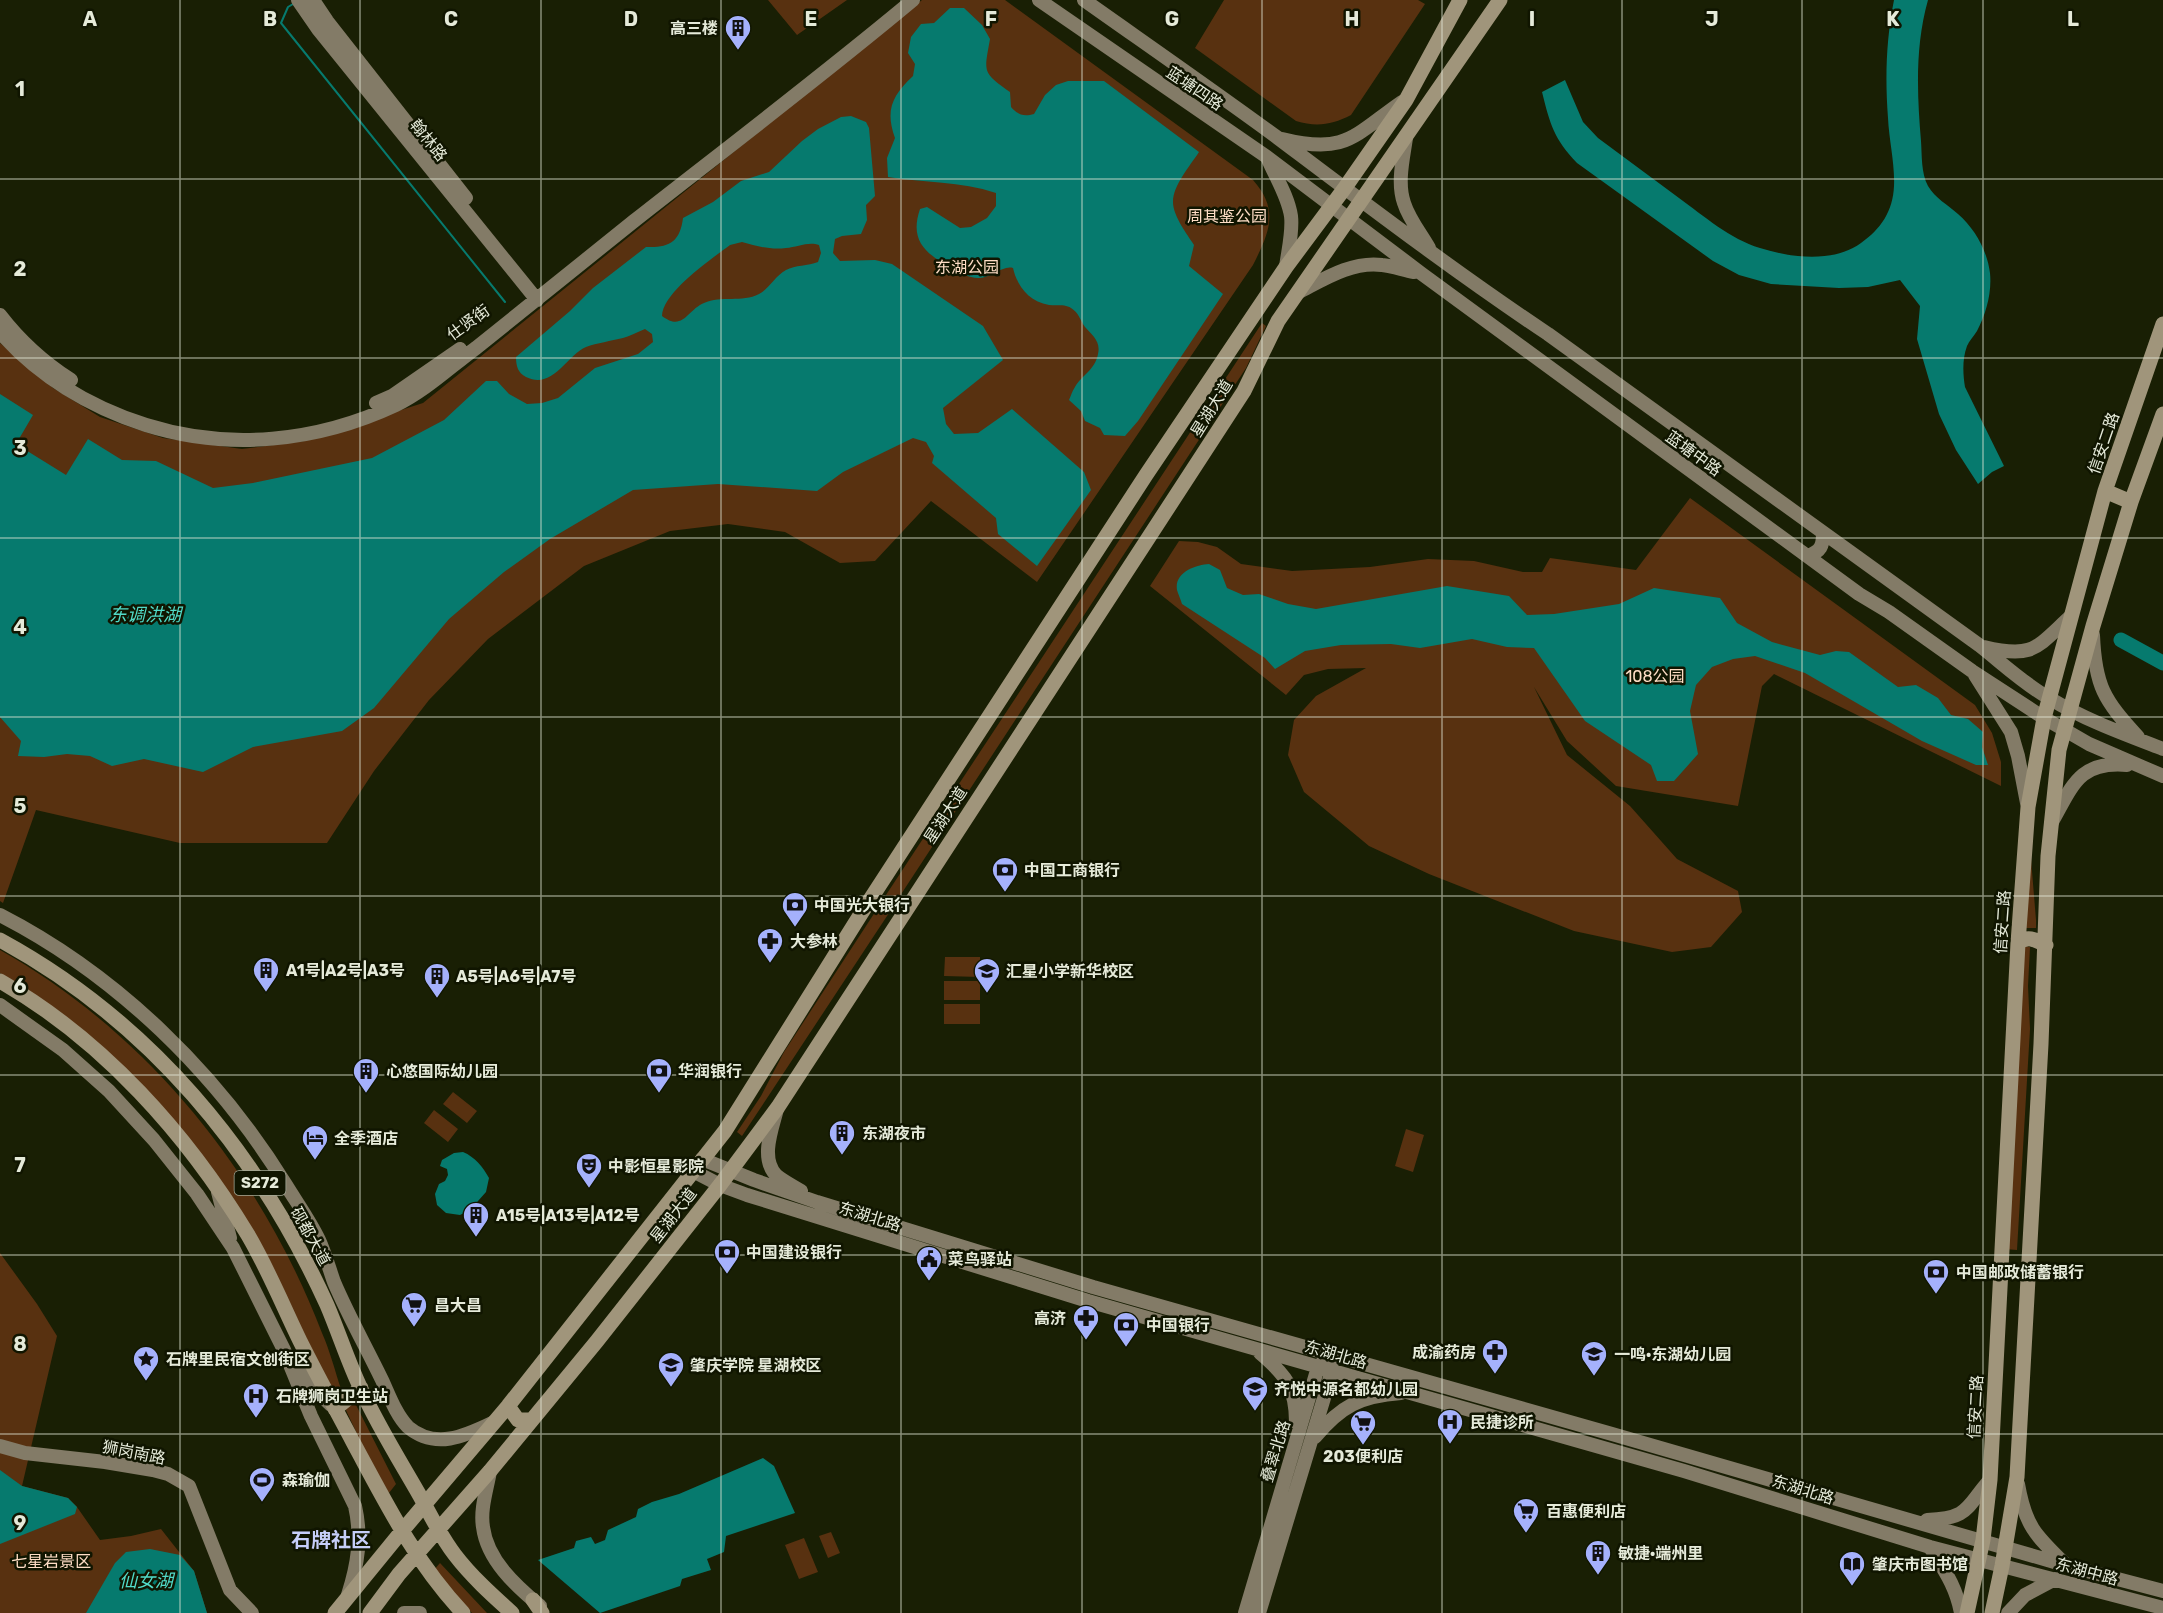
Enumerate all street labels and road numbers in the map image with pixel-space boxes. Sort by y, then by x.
street label: 蓝塘四路 [1163,63,1227,114]
street label: 翰林路 [406,116,451,165]
street label: 仕贤街 [443,301,493,344]
street label: 星湖大道 [1186,376,1236,440]
street label: 信安二路 [2084,410,2123,477]
street label: 蓝塘中路 [1662,427,1725,480]
street label: 星湖大道 [920,783,971,847]
street label: 信安二路 [1991,889,2014,955]
road number: S272 [234,1171,286,1195]
street label: 星湖大道 [646,1184,701,1246]
street label: 东湖北路 [836,1198,903,1235]
street label: 砚都大道 [287,1204,334,1269]
street label: 东湖北路 [1302,1337,1369,1372]
street label: 信安二路 [1964,1375,1987,1439]
street label: 叠翠北路 [1257,1418,1294,1485]
street label: 狮岗南路 [101,1437,167,1468]
street label: 东湖北路 [1769,1471,1836,1508]
street label: 东湖中路 [2053,1554,2120,1589]

